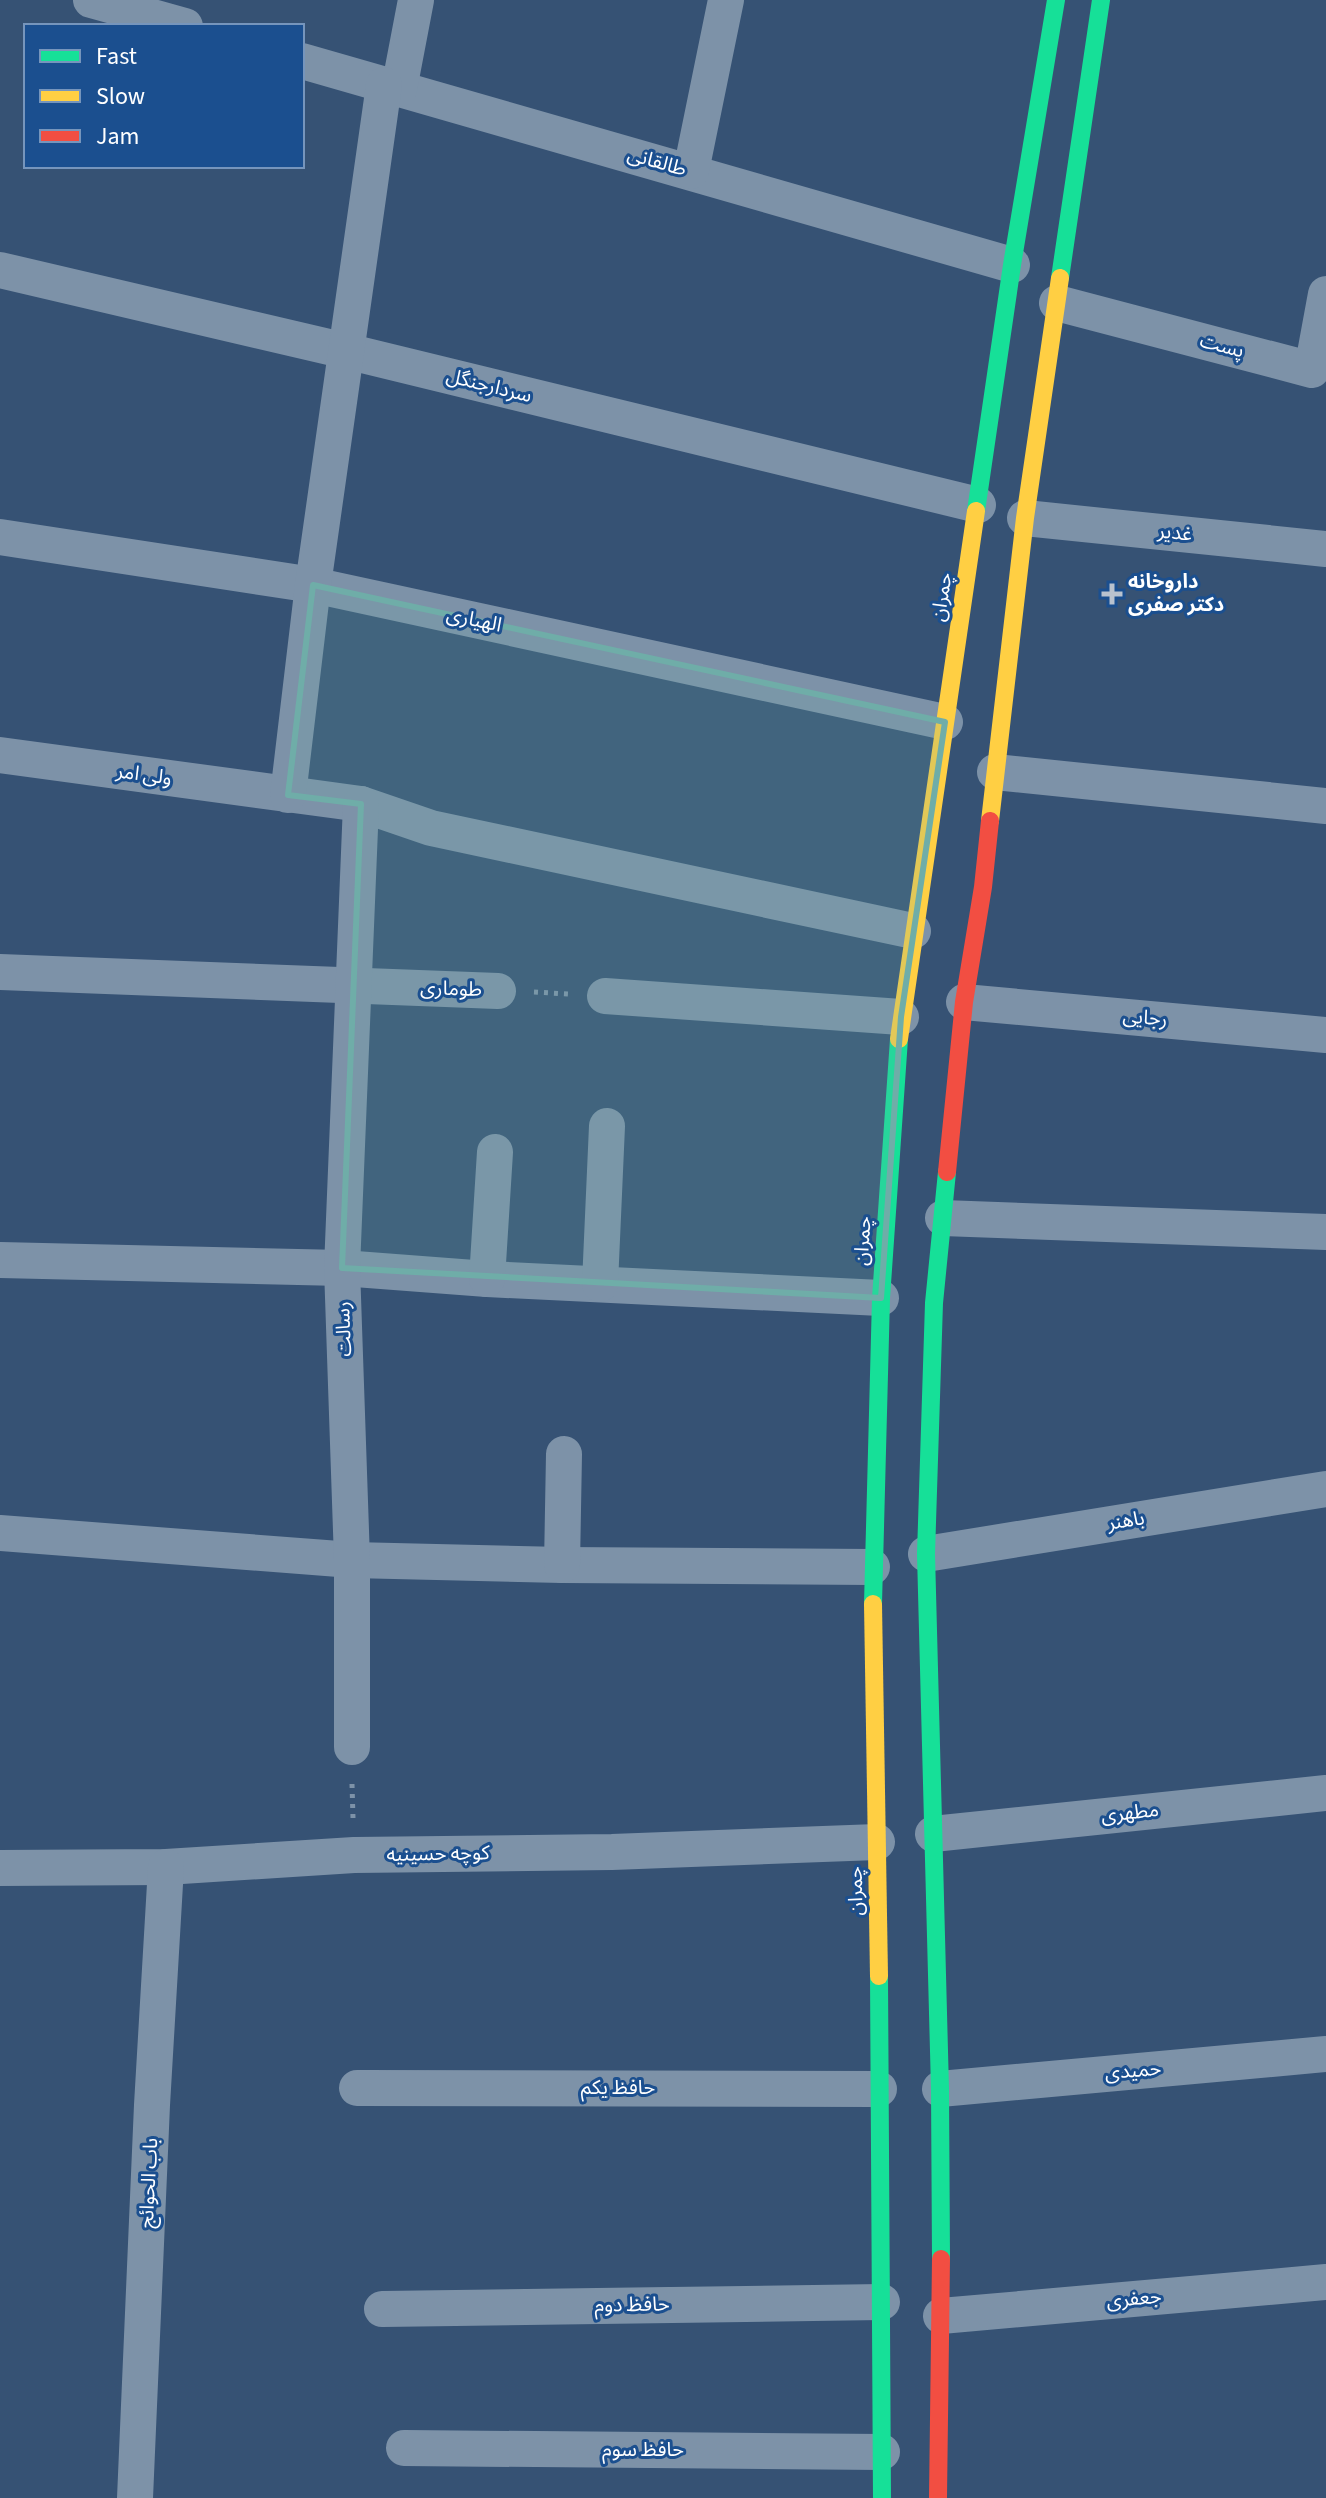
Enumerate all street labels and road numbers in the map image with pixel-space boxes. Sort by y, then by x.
street label: طالقانی [624,140,690,184]
street label: پست [1197,327,1247,365]
street label: سردارجنگل [443,362,535,410]
street label: غدیر [1155,517,1194,549]
street label: چمران [924,570,960,624]
street label: الهیاری [444,600,504,640]
street label: ولی امر [113,757,174,793]
street label: طوماری [420,974,482,1004]
street label: رجایی [1121,1002,1169,1034]
street label: چمران [847,1215,879,1267]
street label: رسالت [329,1301,359,1357]
street label: باهنر [1104,1504,1147,1538]
street label: مطهری [1100,1796,1160,1830]
street label: کوچه حسینیه [386,1839,491,1869]
street label: چمران [842,1866,870,1916]
street label: حمیدی [1104,2055,1162,2087]
street label: حافظ یکم [581,2074,655,2102]
street label: باب الحوائج [133,2137,165,2229]
street label: جعفری [1105,2283,1163,2315]
street label: حافظ دوم [594,2290,670,2320]
street label: حافظ سوم [602,2436,684,2464]

